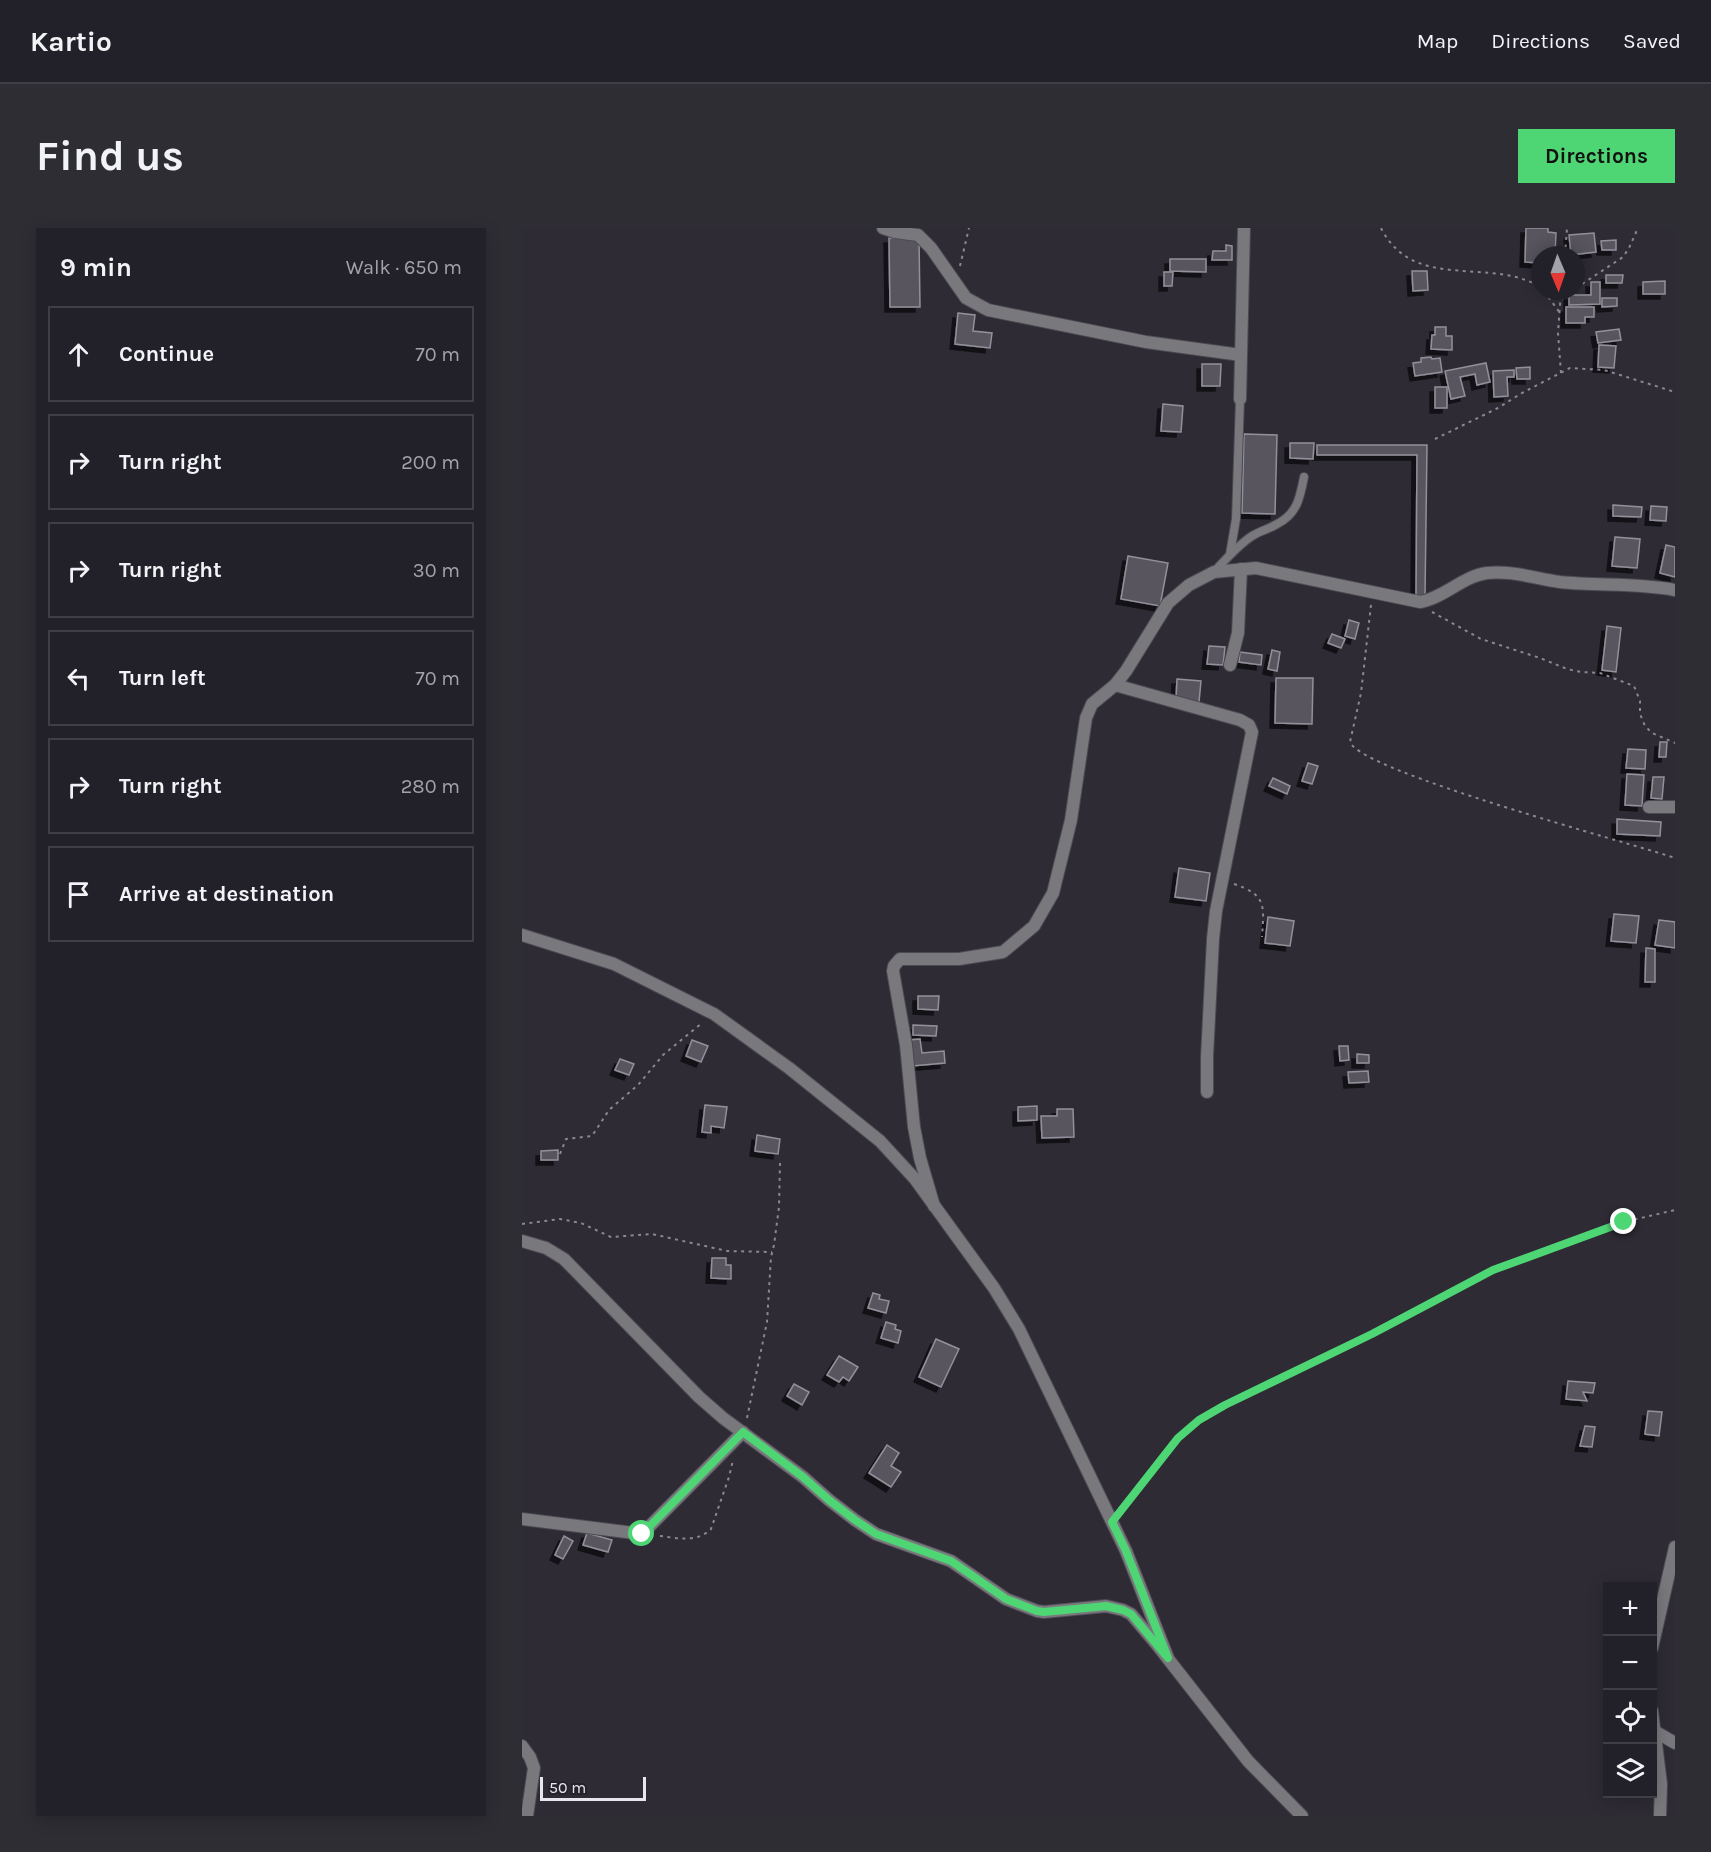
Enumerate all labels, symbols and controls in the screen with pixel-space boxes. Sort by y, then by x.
text: Kartio [30,25,112,58]
text: Map [1417,29,1458,53]
text: Directions [1491,29,1590,53]
text: Saved [1623,29,1681,53]
button: Directions [1518,129,1675,183]
text: Find us [36,131,184,181]
north arrow [1531,246,1585,300]
text: 9 min [60,252,132,283]
text: Walk · 650 m [346,256,462,279]
icon: ahead [62,338,95,371]
text: Continue [119,341,214,367]
text: 70 m [415,343,460,366]
icon: right [62,446,95,479]
text: Turn right [119,449,222,475]
text: 200 m [401,451,460,474]
icon: right [62,554,95,587]
text: Turn right [119,557,222,583]
text: 30 m [413,559,460,582]
icon: left [62,662,95,695]
text: Turn left [119,665,206,691]
text: 70 m [415,667,460,690]
icon: right [62,770,95,803]
text: Turn right [119,773,222,799]
text: 280 m [401,775,460,798]
icon: arrive [62,878,95,911]
text: Arrive at destination [119,881,334,907]
route end [1610,1208,1636,1234]
route start [628,1520,654,1546]
map controls [1603,1582,1657,1798]
button: + [1603,1582,1657,1636]
button: − [1603,1636,1657,1690]
button: locate [1603,1690,1657,1744]
button: layers [1603,1744,1657,1798]
scale bar [540,1774,646,1802]
text: 50 m [549,1778,586,1797]

